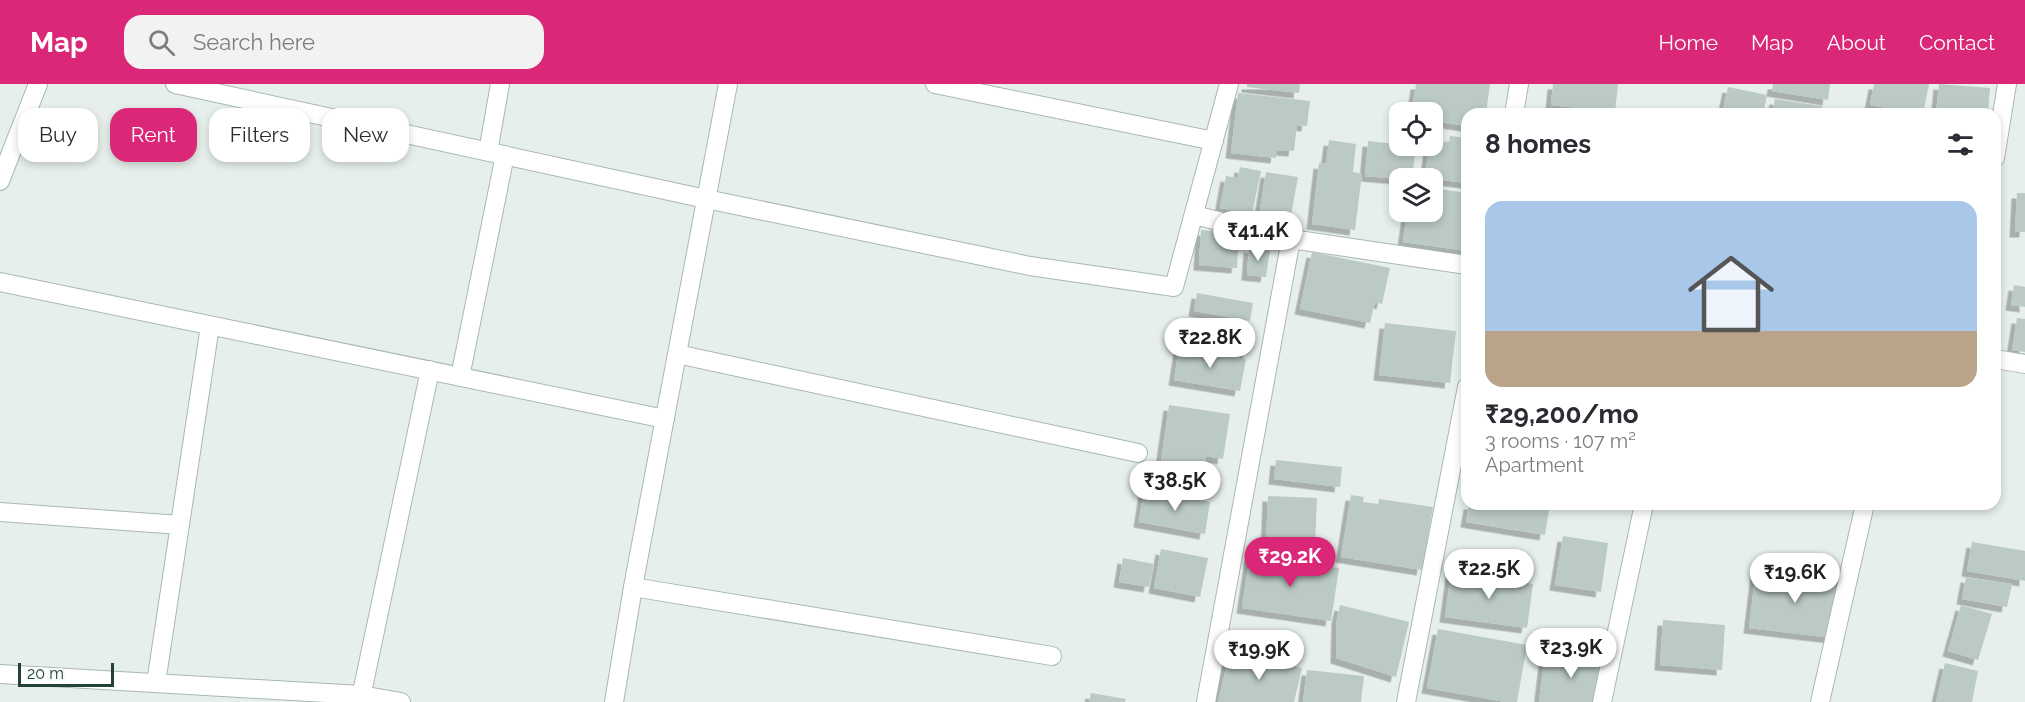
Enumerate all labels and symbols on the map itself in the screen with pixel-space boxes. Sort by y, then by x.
pin: ₹41.4K [1209,211,1307,262]
pin: ₹22.8K [1161,318,1259,369]
pin: ₹38.5K [1126,461,1224,512]
pin: ₹29.2K [1241,537,1339,588]
pin: ₹22.5K [1440,549,1538,600]
pin: ₹19.6K [1746,553,1844,604]
pin: ₹23.9K [1522,628,1620,679]
pin: ₹19.9K [1210,630,1308,681]
scale bar [18,660,114,688]

